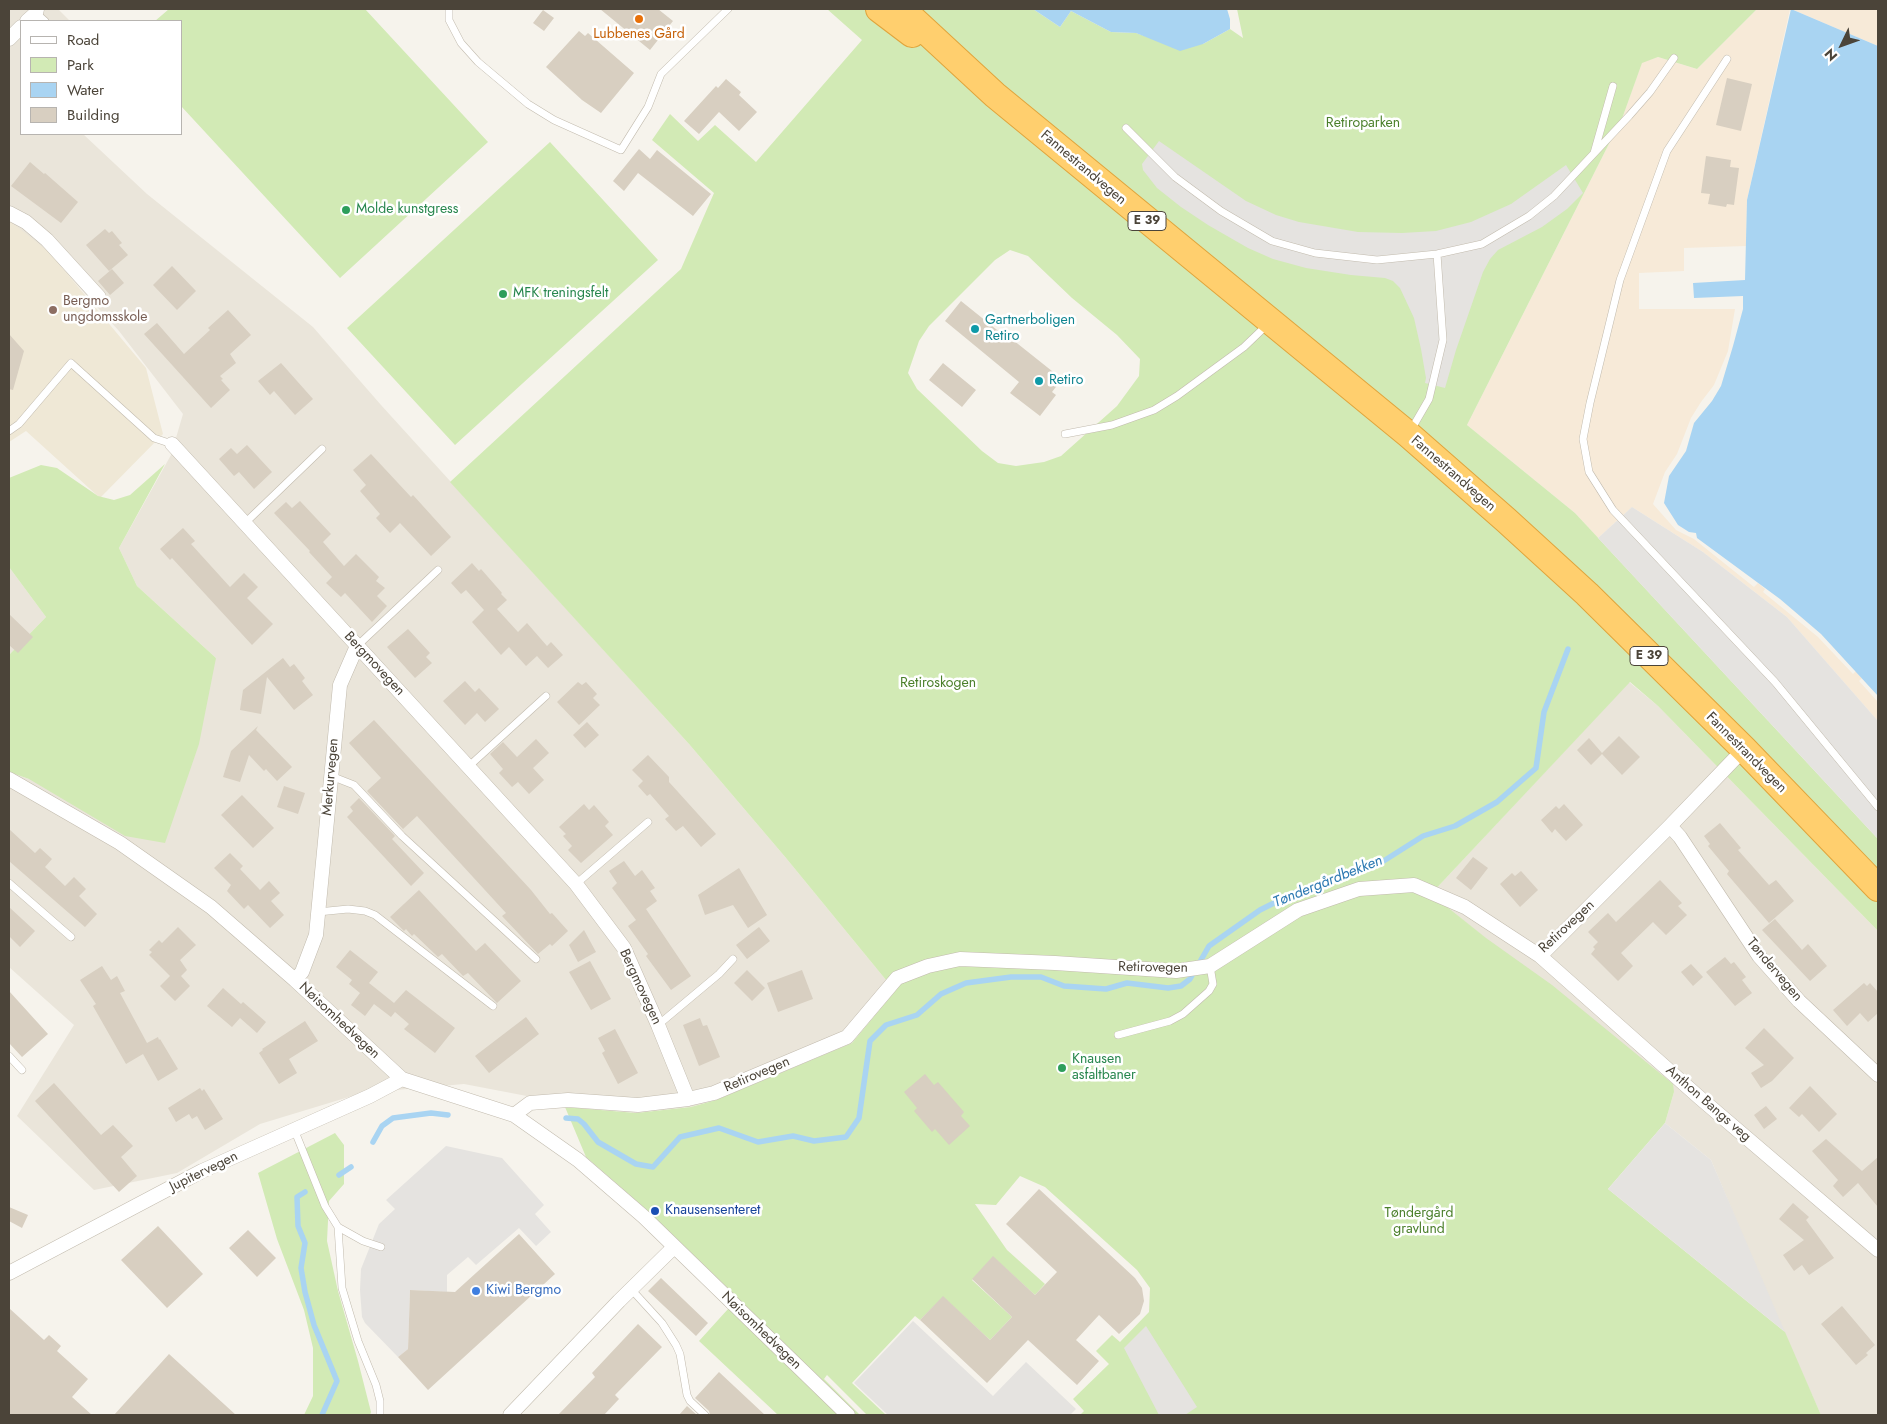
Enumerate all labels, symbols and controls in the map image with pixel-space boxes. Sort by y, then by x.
marker: Lubbenes Gård [633,13,645,25]
legend [20,20,182,135]
north arrow [1817,20,1867,70]
place label: Lubbenes Gård [593,27,685,43]
text: Road [67,29,99,51]
text: N [1820,44,1842,66]
text: Park [67,54,94,76]
text: Water [67,79,104,101]
text: Building [67,104,119,126]
park label: Retiroparken [1326,116,1400,132]
street label: Fannestrandvegen [1037,127,1129,209]
place label: Molde kunstgress [356,202,458,218]
marker: Molde kunstgress [340,204,352,216]
road number: E 39 [1128,212,1166,230]
place label: MFK treningsfelt [513,286,608,302]
marker: MFK treningsfelt [497,288,509,300]
place label: Bergmo ungdomsskole [63,294,148,326]
marker: Bergmo ungdomsskole [47,304,59,316]
place label: Gartnerboligen Retiro [985,313,1075,346]
marker: Gartnerboligen Retiro [969,323,981,335]
place label: Retiro [1049,373,1083,389]
marker: Retiro [1033,375,1045,387]
street label: Fannestrandvegen [1407,433,1499,515]
street label: Bergmovegen [340,628,408,700]
road number: E 39 [1630,646,1668,666]
park label: Retiroskogen [900,676,976,692]
street label: Fannestrandvegen [1702,709,1790,797]
street label: Merkurvegen [319,738,343,816]
water label: Tøndergårdbekken [1271,852,1385,912]
street label: Retirovegen [1536,897,1598,957]
street label: Tøndervegen [1743,935,1805,1005]
street label: Bergmovegen [615,946,665,1028]
street label: Retirovegen [1118,959,1188,977]
street label: Nøisomhedvegen [295,979,383,1063]
place label: Knausen asfaltbaner [1072,1052,1136,1084]
street label: Retirovegen [722,1054,792,1096]
marker: Knausen asfaltbaner [1056,1062,1068,1074]
street label: Anthon Bangs veg [1662,1062,1754,1146]
street label: Jupitervegen [167,1148,241,1196]
place label: Knausensenteret [665,1203,760,1219]
marker: Knausensenteret [649,1205,661,1217]
park label: Tøndergård gravlund [1385,1206,1453,1238]
place label: Kiwi Bergmo [486,1283,561,1299]
marker: Kiwi Bergmo [470,1285,482,1297]
street label: Nøisomhedvegen [718,1289,804,1373]

